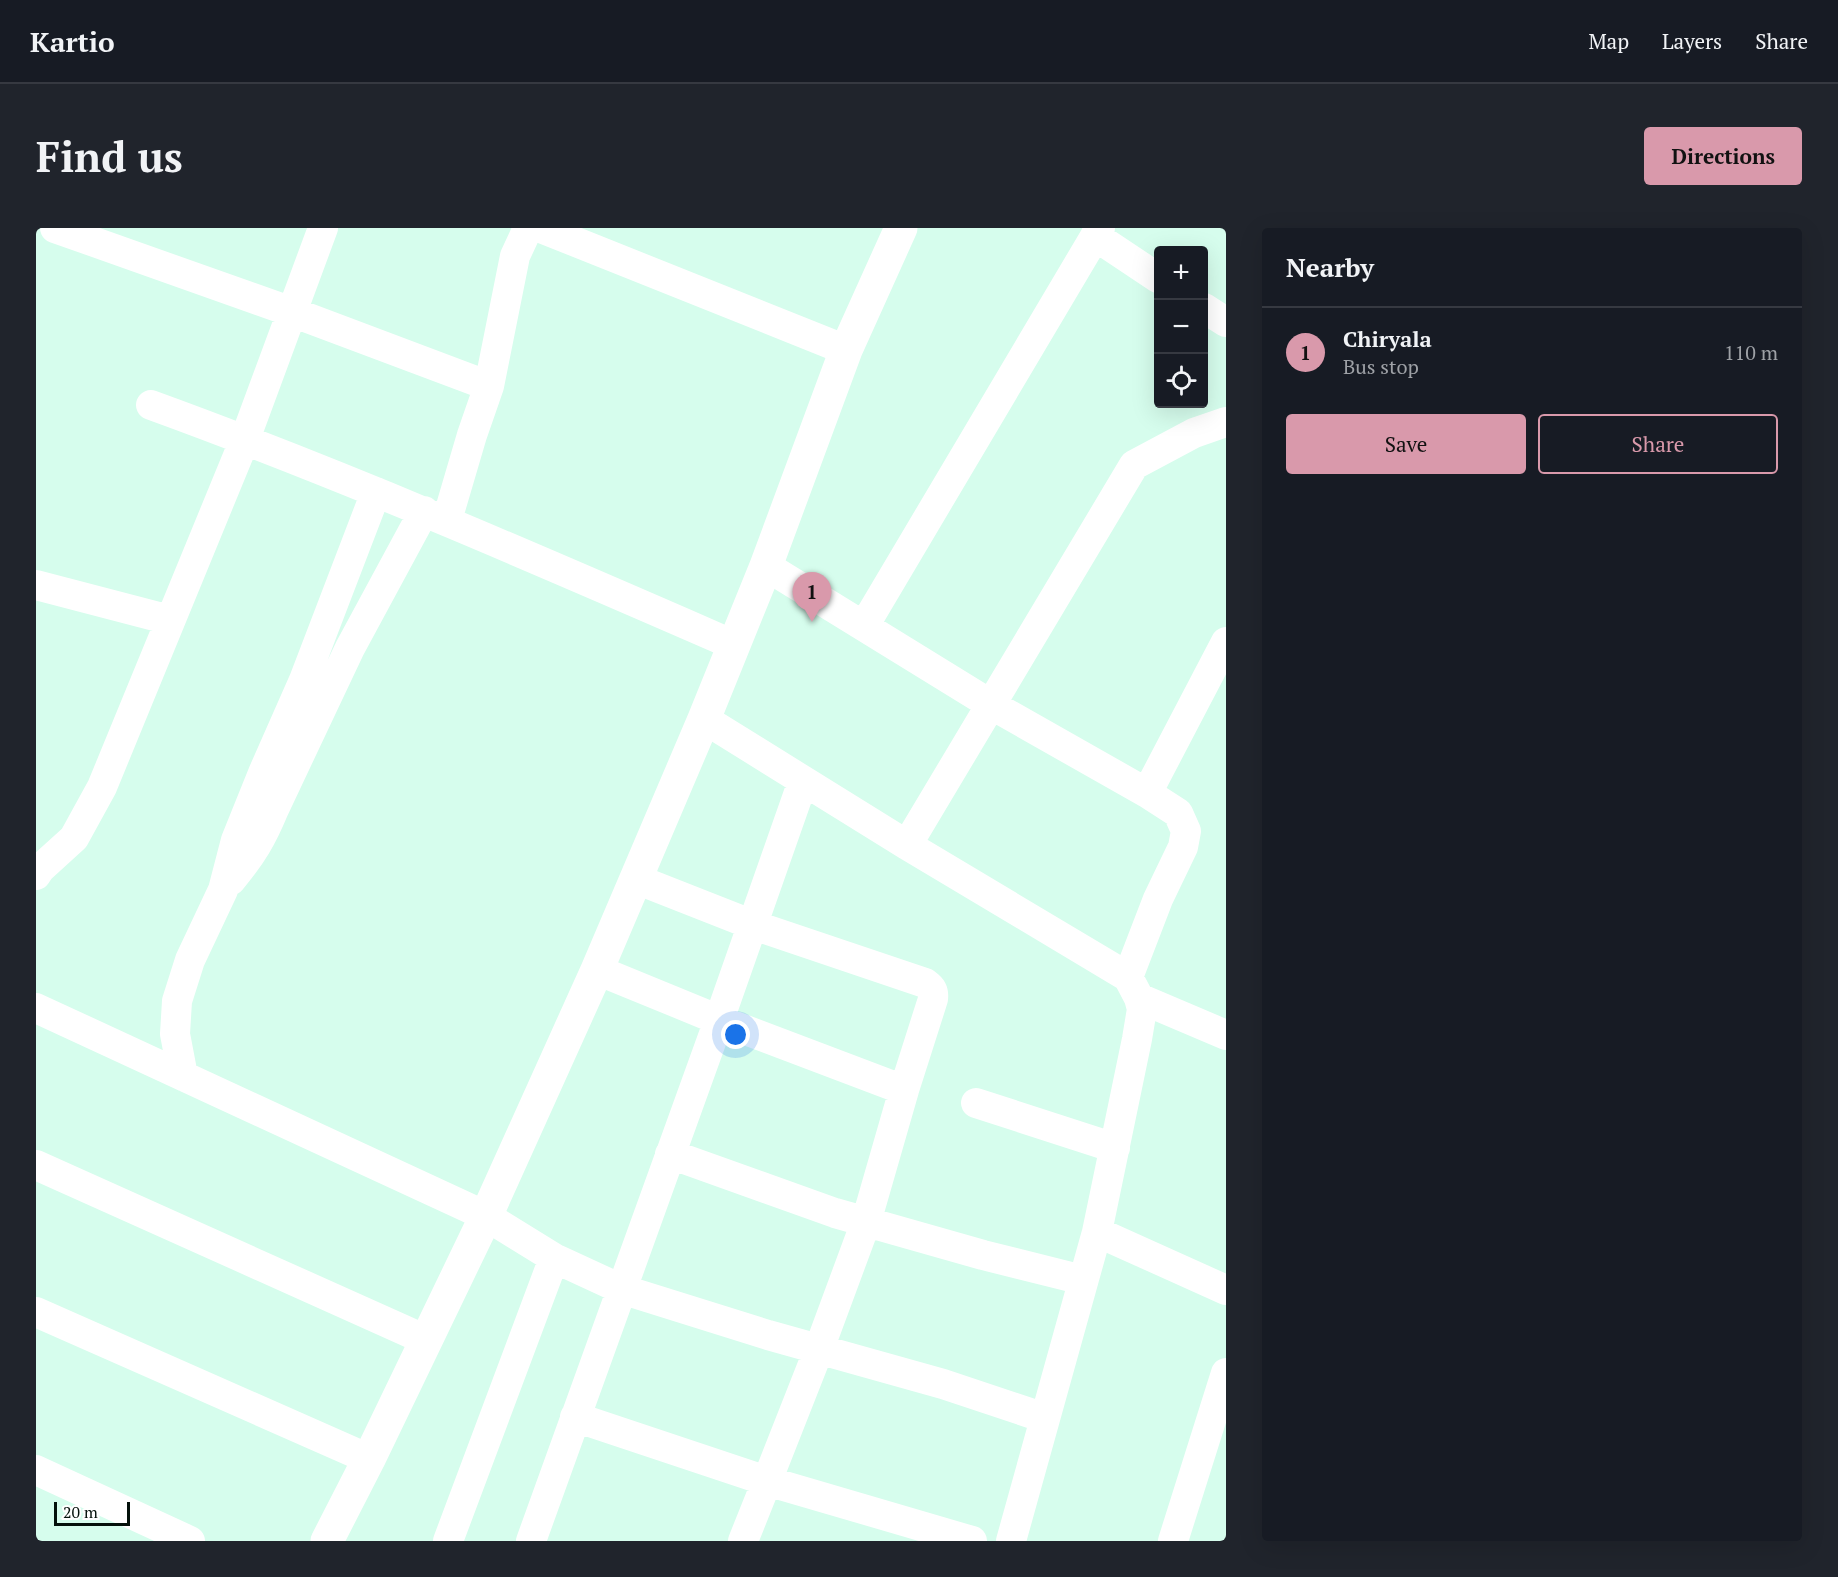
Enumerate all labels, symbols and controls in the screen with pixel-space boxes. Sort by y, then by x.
text: Kartio [30,23,115,60]
text: Map [1588,27,1629,55]
text: Layers [1662,27,1722,55]
text: Share [1755,27,1808,55]
button: Directions [1644,127,1802,185]
text: Find us [36,128,183,184]
map controls [1154,246,1208,408]
button: + [1154,246,1208,300]
text: Nearby [1286,250,1374,284]
button: − [1154,300,1208,354]
text: Chiryala [1343,324,1432,353]
text: 1 [1300,339,1311,366]
text: 110 m [1724,339,1778,366]
text: Bus stop [1343,353,1419,380]
button: locate [1154,354,1208,408]
button: Save [1286,414,1526,474]
button: Share [1538,414,1778,474]
pin: 1 [792,572,832,622]
your location [721,1020,750,1049]
scale bar [54,1499,130,1526]
text: 20 m [63,1501,98,1523]

